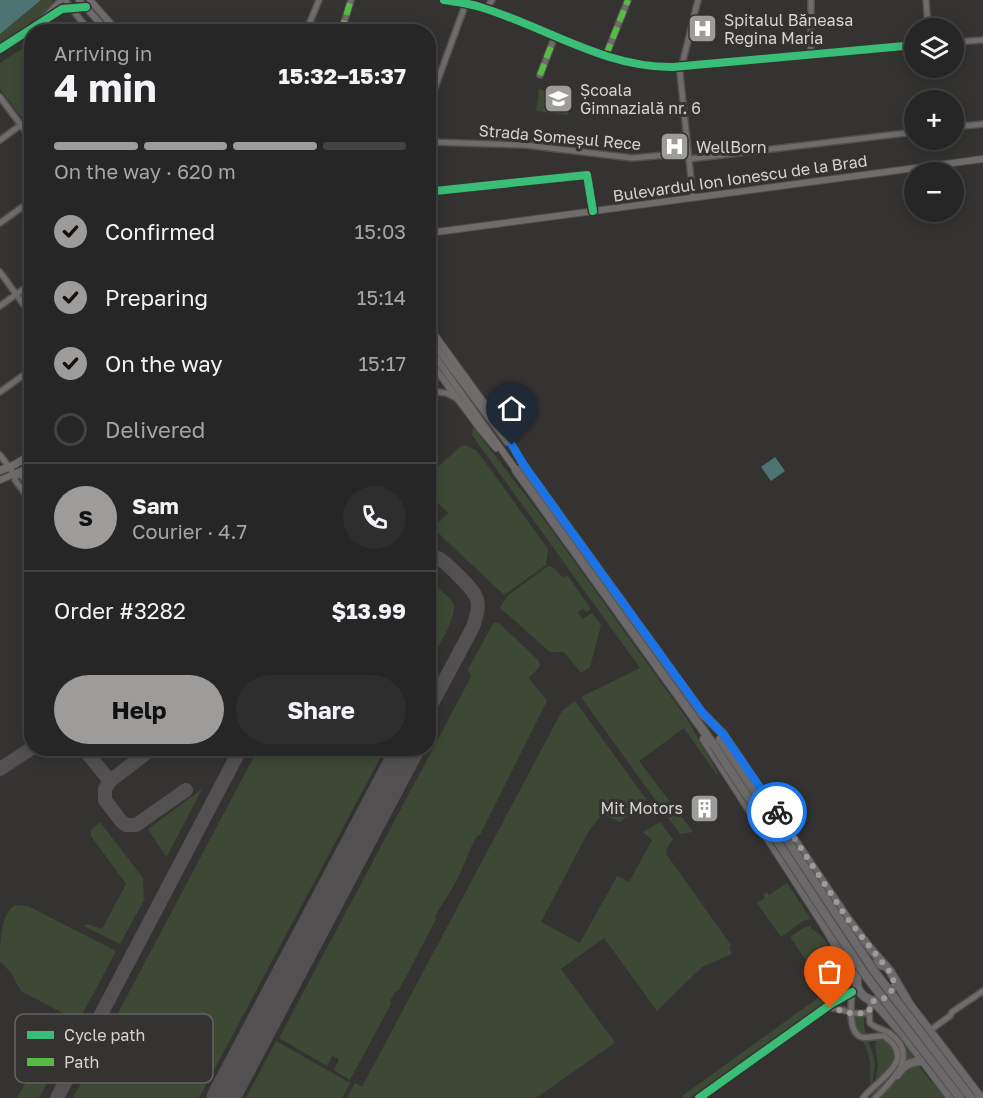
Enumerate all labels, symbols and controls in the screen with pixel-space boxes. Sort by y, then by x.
place label: Spitalul Băneasa Regina Maria [724,10,853,48]
hospital icon: Spitalul Băneasa Regina Maria [687,13,719,45]
map controls [904,18,964,222]
button: layers [904,18,964,78]
text: Arriving in [54,41,152,65]
text: 15:32–15:37 [279,62,406,89]
text: 4 min [54,64,157,111]
place label: Școala Gimnazială nr. 6 [580,80,701,118]
school or university icon: Școala Gimnazială nr. 6 [543,83,575,115]
button: + [904,90,964,150]
street label: Strada Someșul Rece [478,120,642,154]
hospital icon: WellBorn [659,131,691,163]
place label: WellBorn [696,137,767,157]
street label: Bulevardul Ion Ionescu de la Brad [612,150,868,206]
text: On the way · 620 m [54,159,236,183]
button: − [904,162,964,222]
icon: check [54,215,87,248]
text: Confirmed [105,218,215,245]
text: 15:03 [355,219,406,243]
icon: check [54,281,87,314]
text: Preparing [105,284,208,311]
text: 15:14 [357,285,406,309]
icon: check [54,347,87,380]
text: On the way [105,350,223,377]
text: 15:17 [358,351,406,375]
pin [486,383,537,445]
icon: home [495,392,528,425]
text: Delivered [105,416,205,443]
button: phone [343,486,406,549]
text: Sam [132,492,179,519]
text: S [78,504,93,531]
text: Courier · 4.7 [132,519,247,543]
text: Order #3282 [54,597,186,624]
text: $13.99 [332,597,406,624]
button: Help [54,675,224,744]
button: Share [236,675,406,744]
courier [747,782,807,842]
building icon: Mit Motors [688,792,720,824]
icon: bike [761,796,794,829]
place label: Mit Motors [600,798,683,818]
pin [804,946,855,1008]
icon: bag [813,955,846,988]
legend [15,1014,213,1083]
text: Cycle path [64,1025,145,1045]
text: Path [64,1052,99,1072]

